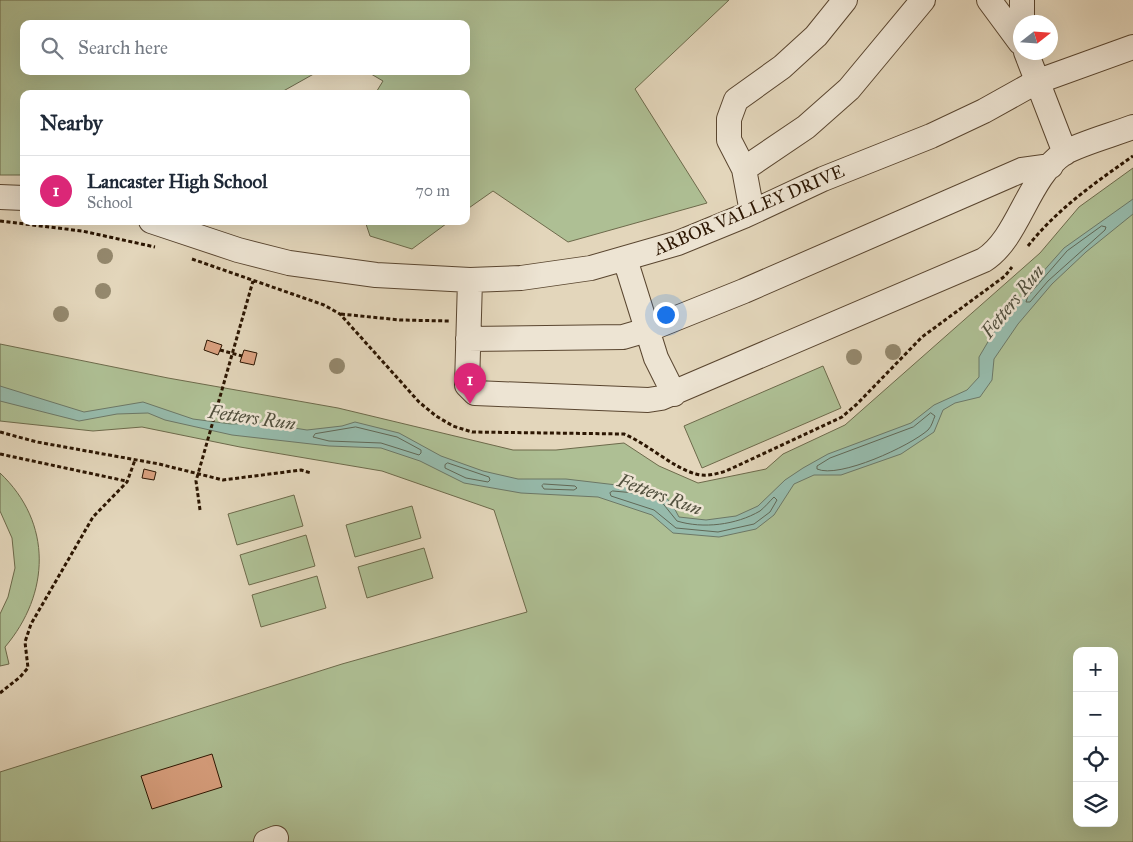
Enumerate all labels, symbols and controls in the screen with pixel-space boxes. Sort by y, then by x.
north arrow [1013,15,1058,60]
search box [20,20,470,75]
icon: search [38,34,66,62]
text: Search here [78,36,168,59]
text: Nearby [40,110,103,136]
street label: ARBOR VALLEY DRIVE [650,160,848,261]
text: Lancaster High School [87,170,267,193]
text: 1 [53,181,59,200]
text: 70 m [415,181,450,200]
text: School [87,193,132,212]
water label: Fetters Run [975,260,1049,343]
your location [653,302,679,328]
pin: 1 [454,363,486,404]
water label: Fetters Run [206,400,297,435]
water label: Fetters Run [614,468,705,520]
map controls [1073,647,1118,827]
button: + [1073,647,1118,692]
button: − [1073,692,1118,737]
button: locate [1073,737,1118,782]
button: layers [1073,782,1118,827]

